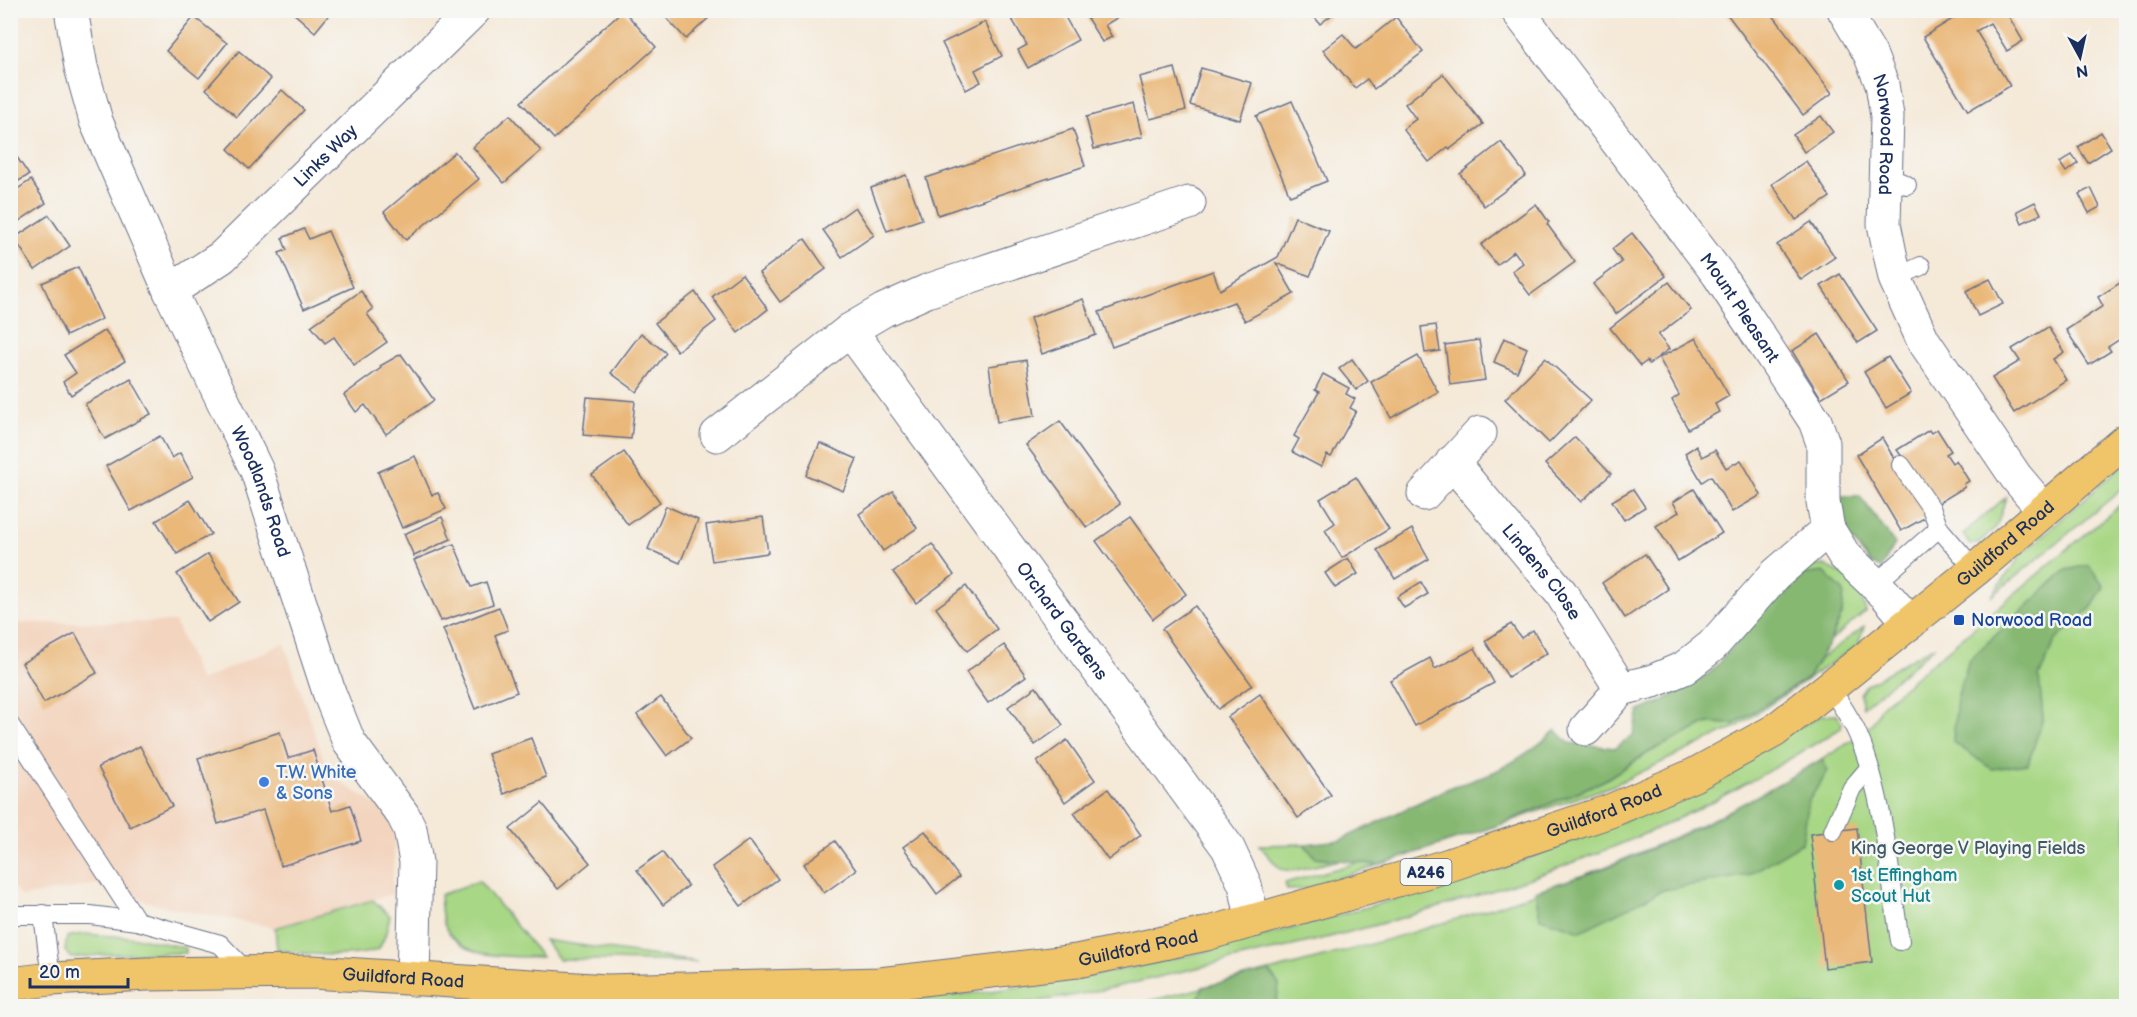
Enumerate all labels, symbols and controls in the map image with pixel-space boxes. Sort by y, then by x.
north arrow [2050,27,2110,87]
text: N [2075,60,2089,81]
street label: Norwood Road [1868,71,1897,195]
street label: Links Way [290,120,362,192]
street label: Mount Pleasant [1695,249,1784,367]
street label: Woodlands Road [226,423,294,560]
street label: Guildford Road [1952,496,2059,592]
street label: Lindens Close [1497,520,1585,624]
street label: Orchard Gardens [1012,558,1112,684]
place label: Norwood Road [1971,610,2092,631]
marker: Norwood Road [1952,613,1966,627]
place label: T.W. White & Sons [276,762,357,804]
marker: T.W. White & Sons [257,775,271,789]
street label: Guildford Road [1544,780,1665,843]
park label: King George V Playing Fields [1850,838,2086,859]
road number: A246 [1400,859,1452,885]
place label: 1st Effingham Scout Hut [1851,865,1958,907]
marker: 1st Effingham Scout Hut [1832,878,1846,892]
street label: Guildford Road [1076,926,1200,971]
scale bar [30,951,128,989]
text: 20 m [39,962,80,983]
street label: Guildford Road [342,964,465,993]

